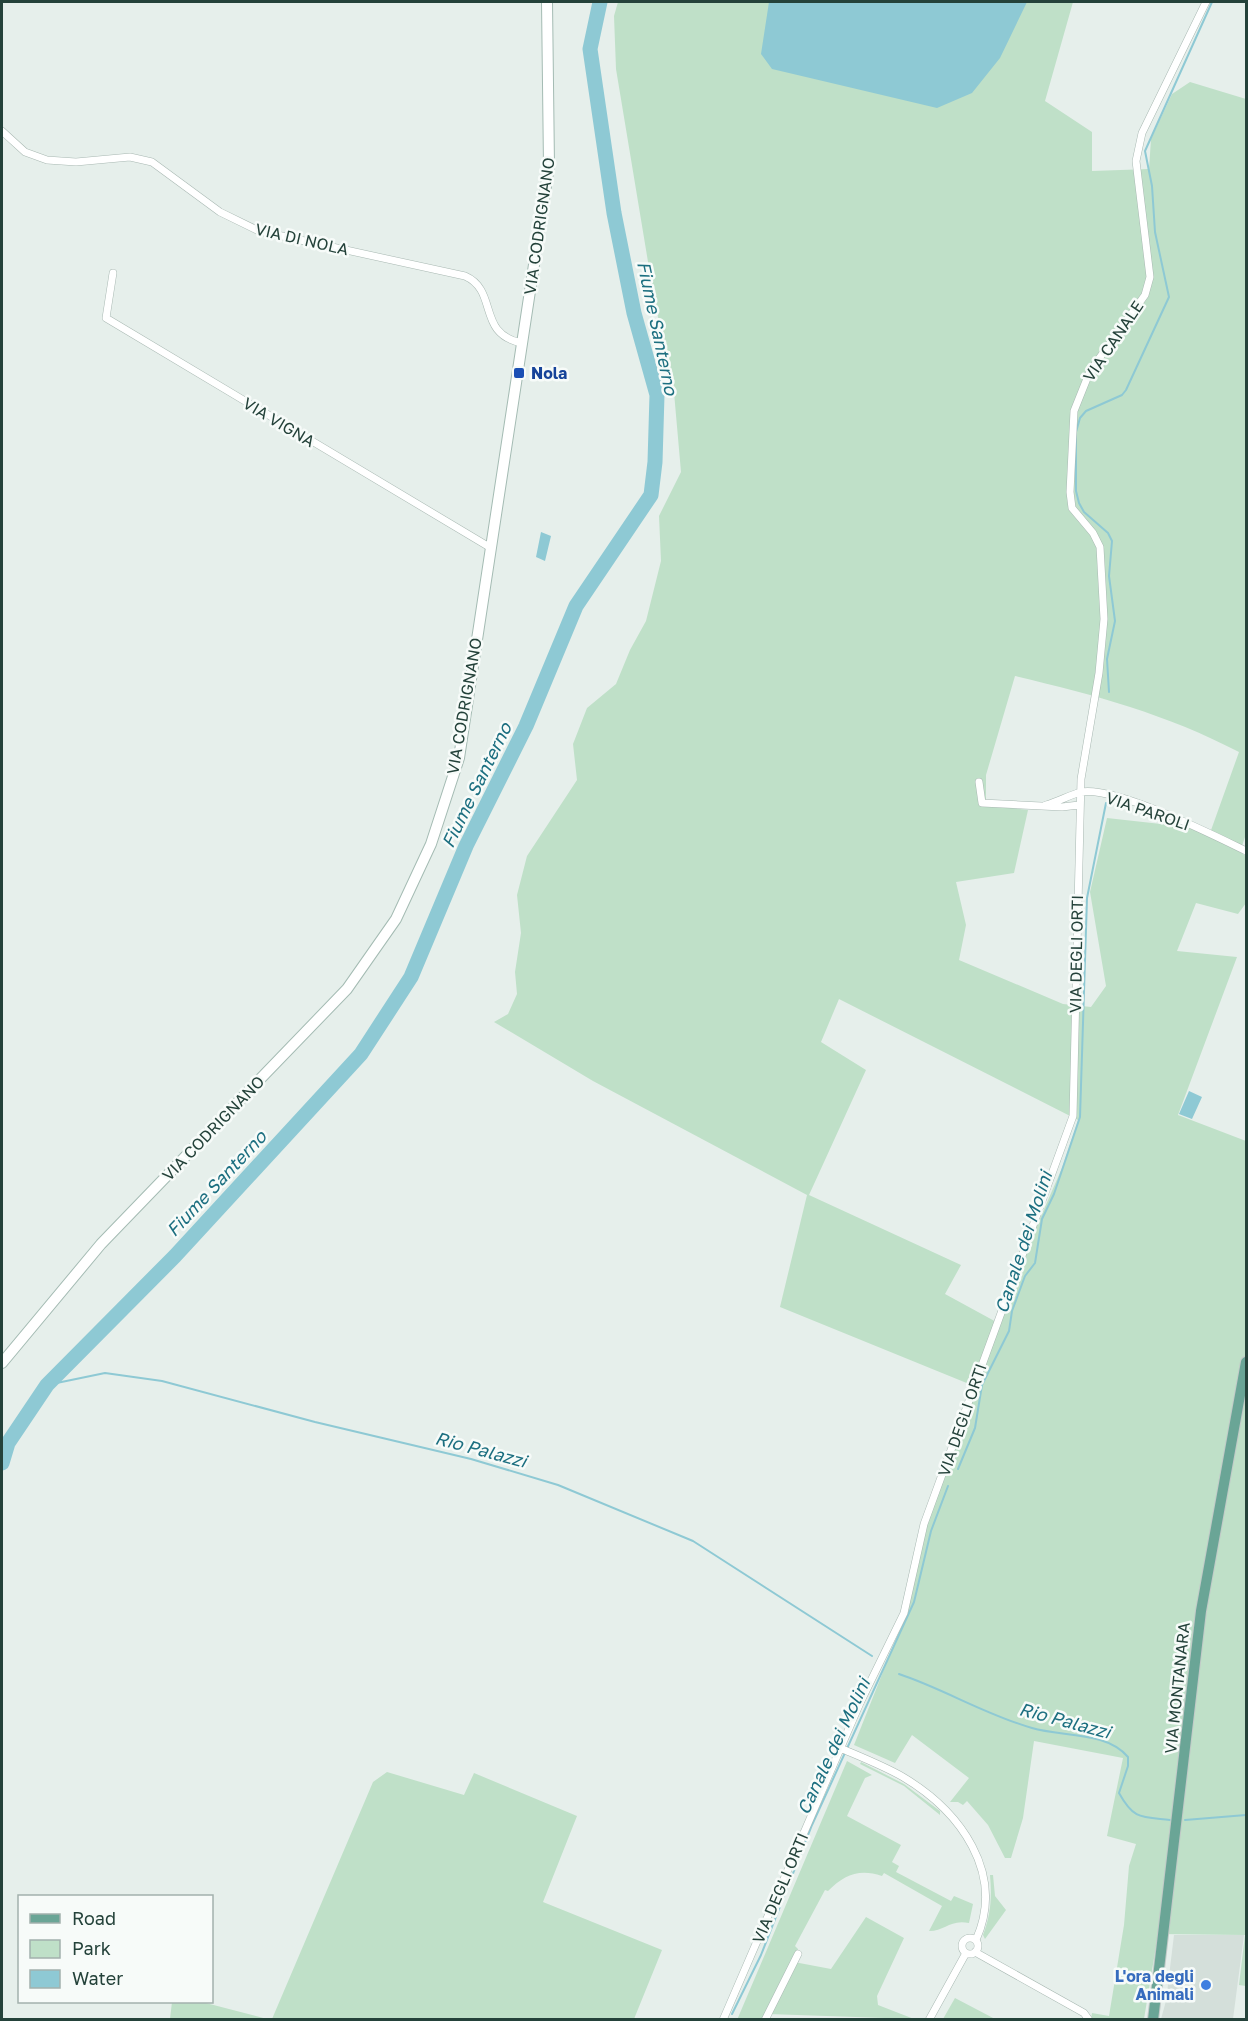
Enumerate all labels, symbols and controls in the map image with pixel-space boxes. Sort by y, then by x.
street label: VIA CODRIGNANO [519,156,559,296]
street label: VIA DI NOLA [253,219,351,259]
water label: Fiume Santerno [633,259,683,398]
street label: VIA CANALE [1079,297,1147,385]
place label: Nola [531,363,567,383]
marker: Nola [512,366,526,380]
street label: VIA VIGNA [239,393,319,451]
street label: VIA CODRIGNANO [442,636,486,776]
water label: Fiume Santerno [436,718,516,851]
street label: VIA PAROLI [1103,787,1193,835]
street label: VIA DEGLI ORTI [1065,895,1087,1013]
street label: VIA CODRIGNANO [158,1071,268,1185]
water label: Fiume Santerno [161,1125,271,1240]
water label: Canale dei Molini [990,1166,1057,1316]
street label: VIA DEGLI ORTI [933,1361,991,1479]
water label: Rio Palazzi [433,1426,531,1472]
street label: VIA MONTANARA [1160,1621,1194,1755]
water label: Canale dei Molini [792,1672,875,1818]
water label: Rio Palazzi [1017,1697,1115,1743]
street label: VIA DEGLI ORTI [748,1830,812,1946]
legend [18,1895,213,2003]
text: Road [72,1907,116,1929]
text: Park [72,1937,111,1959]
place label: L'ora degli Animali [1115,1966,1194,2004]
text: Water [72,1967,123,1989]
marker: L'ora degli Animali [1199,1978,1213,1992]

